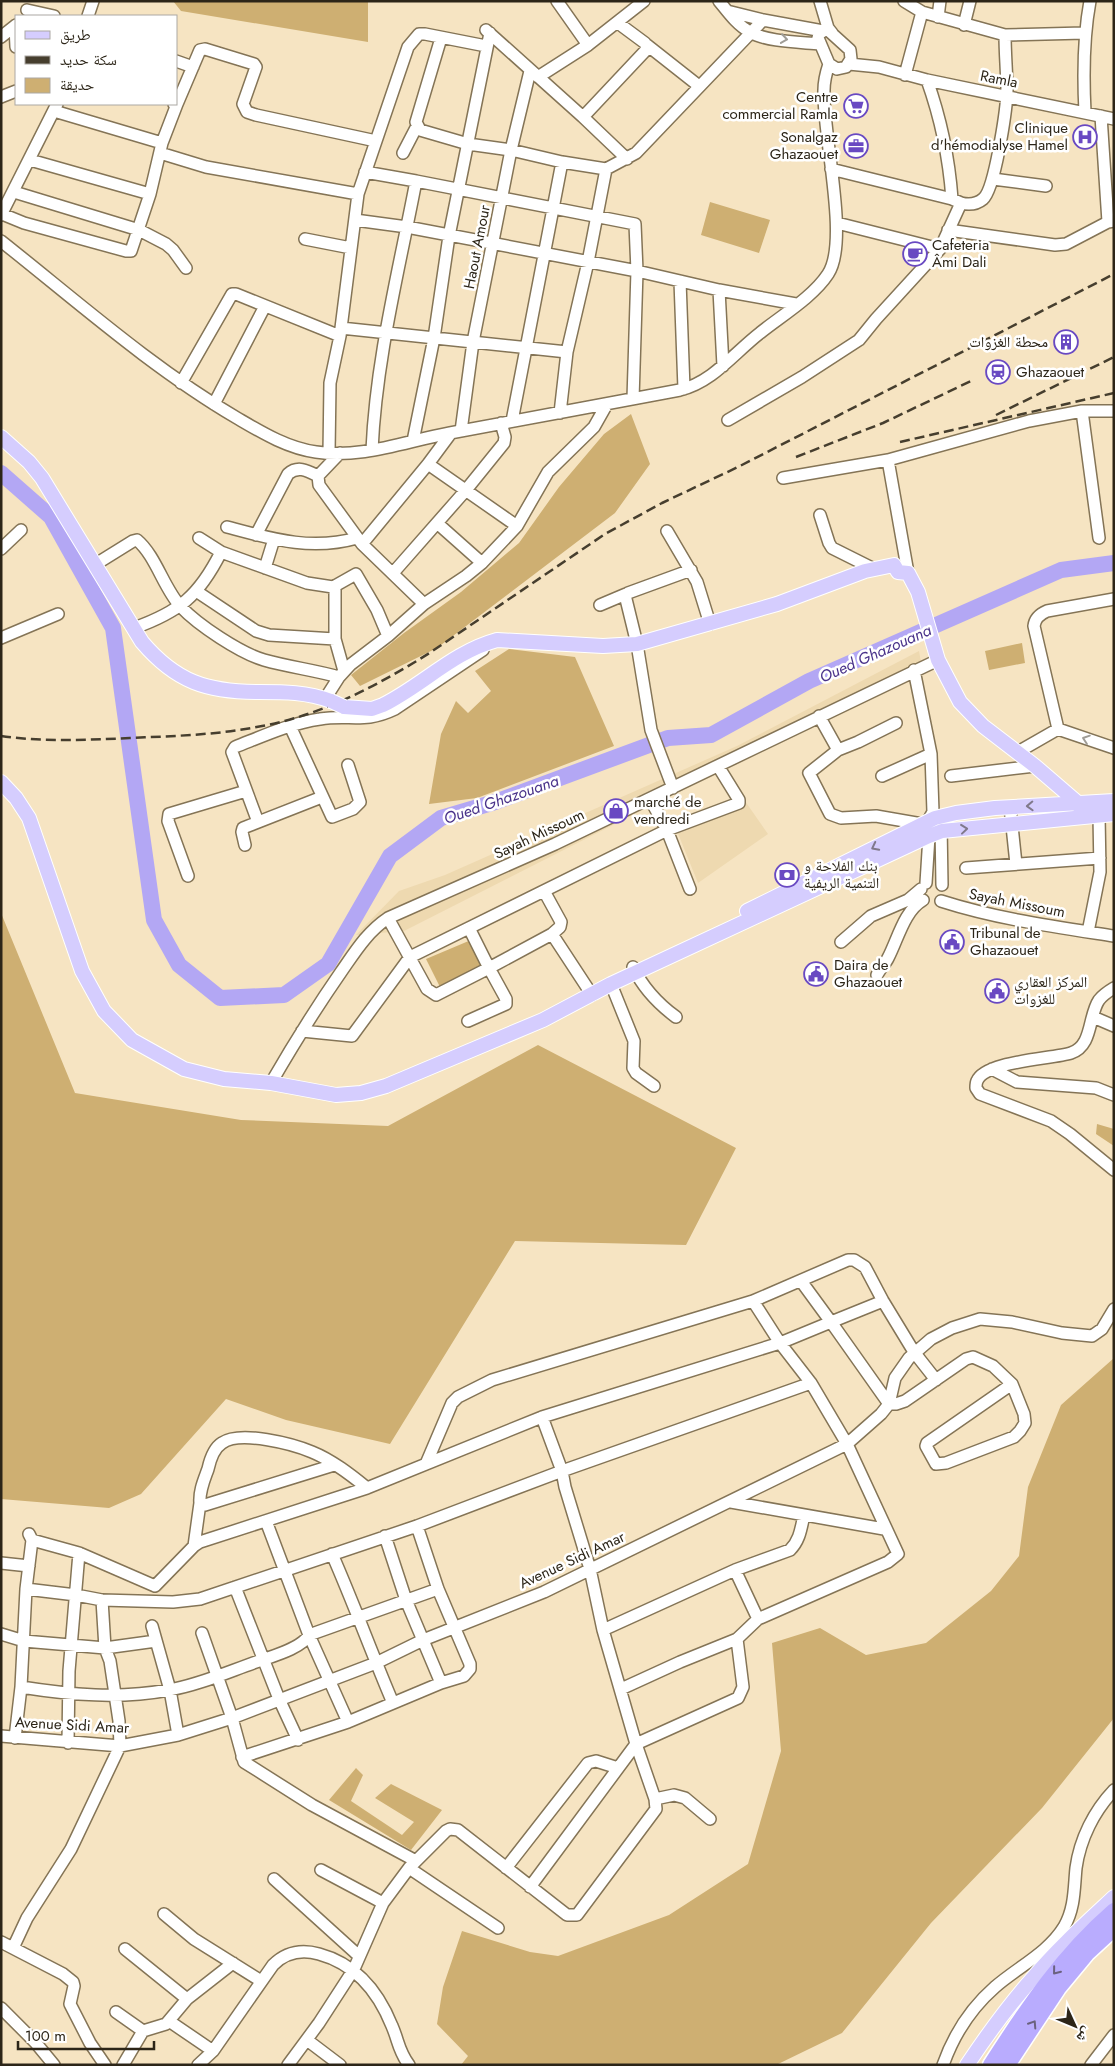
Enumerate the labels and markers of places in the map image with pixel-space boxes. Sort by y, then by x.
place label: Centre commercial Ramla [722,86,838,125]
supermarket icon: Centre commercial Ramla [843,93,869,119]
place label: Clinique d'hémodialyse Hamel [931,117,1068,156]
hospital icon: Clinique d'hémodialyse Hamel [1072,124,1098,150]
place label: Sonalgaz Ghazaouet [770,126,838,165]
office icon: Sonalgaz Ghazaouet [843,133,869,159]
place label: Cafeteria Âmi Dali [932,234,989,273]
cafe icon: Cafeteria Âmi Dali [902,241,928,267]
building icon: محطة الغزوات [1053,329,1079,355]
place label: محطة الغزوات [969,331,1048,353]
station icon: Ghazaouet [985,359,1011,385]
place label: Ghazaouet [1016,361,1085,383]
place label: marché de vendredi [634,791,702,830]
shop icon: marché de vendredi [603,798,629,824]
place label: بنك الفلاحة و التنمية الريفية [804,855,879,894]
bank icon: بنك الفلاحة و التنمية الريفية [774,862,800,888]
place label: Tribunal de Ghazaouet [970,922,1041,961]
public building icon: Tribunal de Ghazaouet [939,929,965,955]
place label: Daira de Ghazaouet [834,954,903,993]
public building icon: Daira de Ghazaouet [803,961,829,987]
place label: المركز العقاري للغزوات [1014,971,1087,1010]
public building icon: المركز العقاري للغزوات [984,978,1010,1004]

